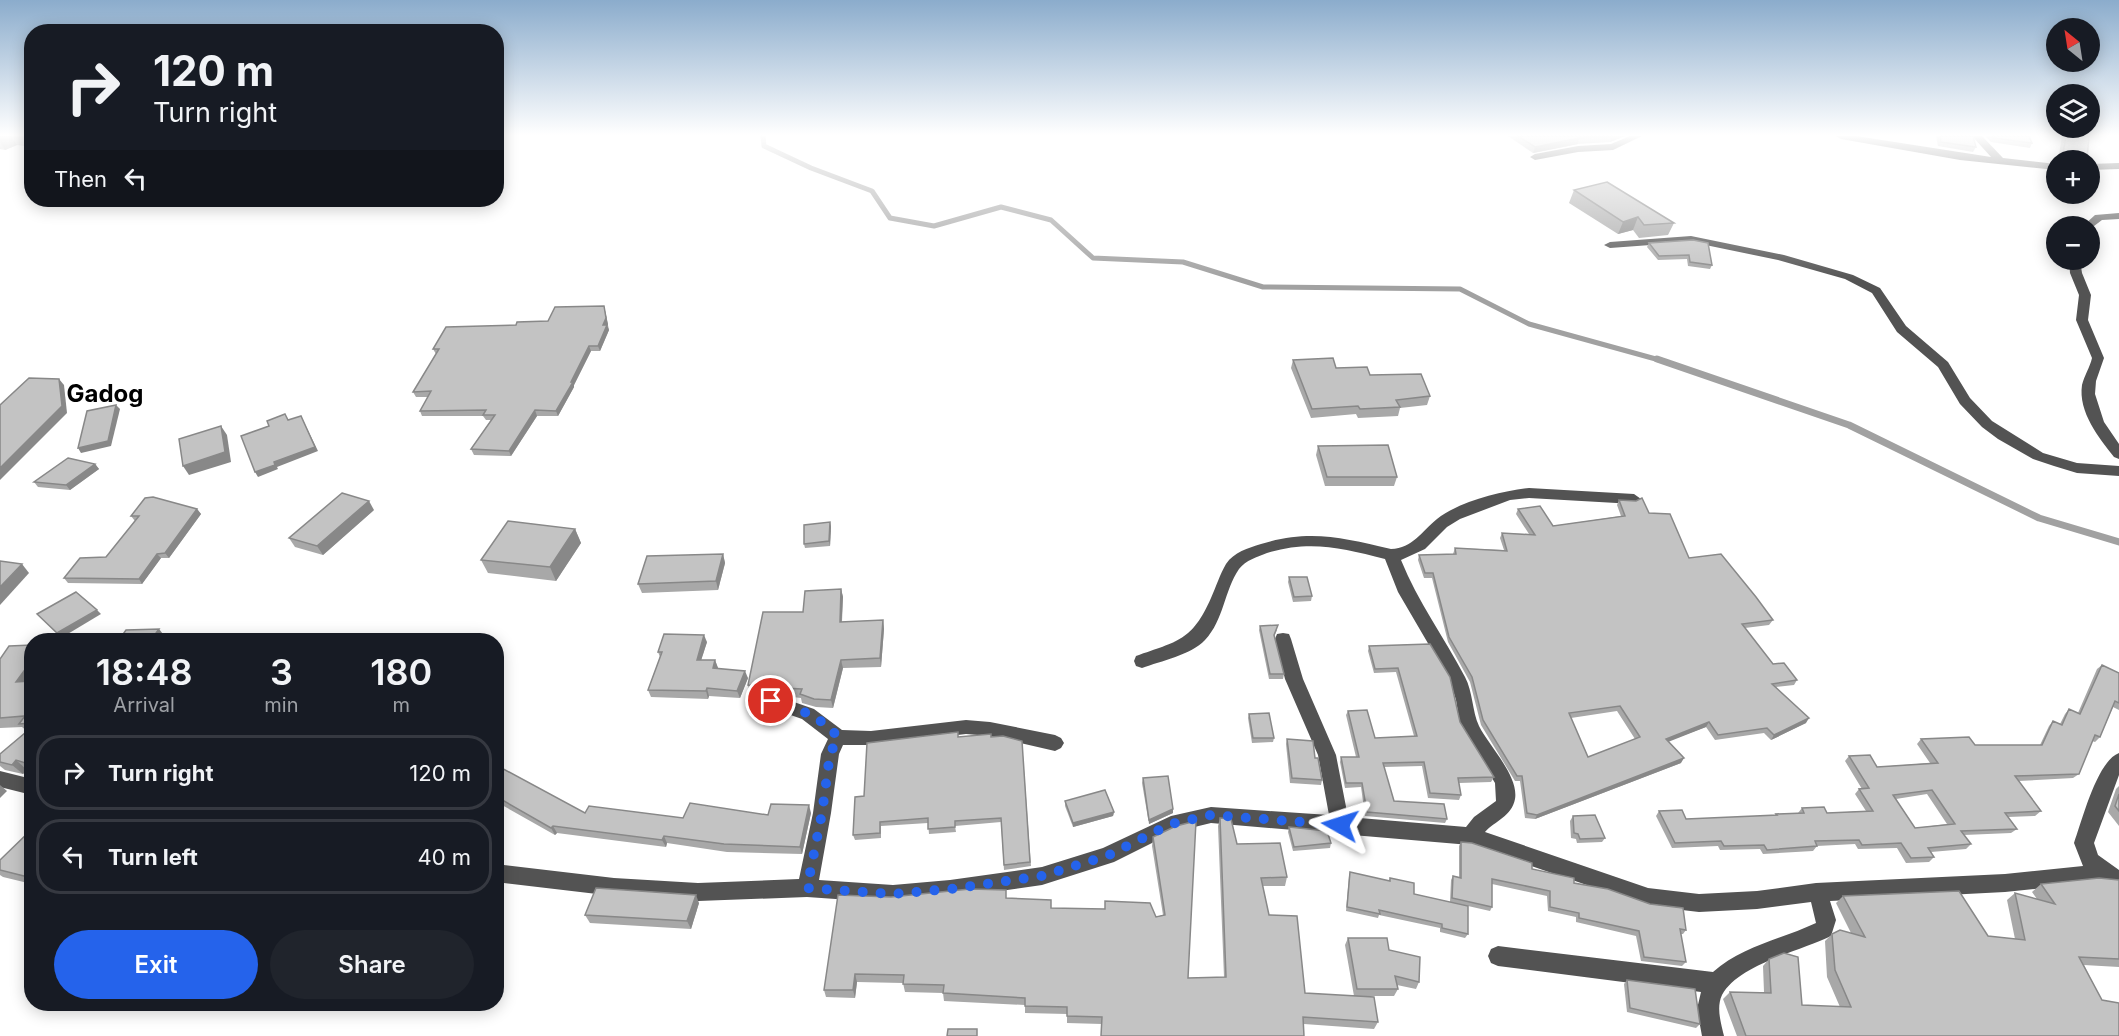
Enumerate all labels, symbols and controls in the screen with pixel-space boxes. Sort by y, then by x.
north arrow [2046,18,2100,72]
map controls [2046,18,2100,270]
text: 120 m [153,45,274,96]
icon: right [54,48,132,126]
button: layers [2046,84,2100,138]
text: Turn right [153,96,277,129]
button: + [2046,150,2100,204]
icon: left [119,162,152,195]
text: Then [54,166,107,192]
button: − [2046,216,2100,270]
district label: Gadog [67,379,143,408]
text: 18:48 [96,650,193,694]
text: 3 [270,650,293,694]
text: 180 [370,650,432,694]
pin [745,675,796,726]
icon: arrive [754,684,787,717]
text: Arrival [113,693,175,717]
text: min [264,693,298,717]
text: m [392,693,410,717]
icon: right [57,756,90,789]
text: Turn right [108,760,214,786]
text: 120 m [409,760,471,786]
position arrow [1308,793,1372,857]
icon: left [57,840,90,873]
text: Turn left [108,844,198,870]
text: 40 m [417,844,471,870]
button: Exit [54,930,258,999]
button: Share [270,930,474,999]

